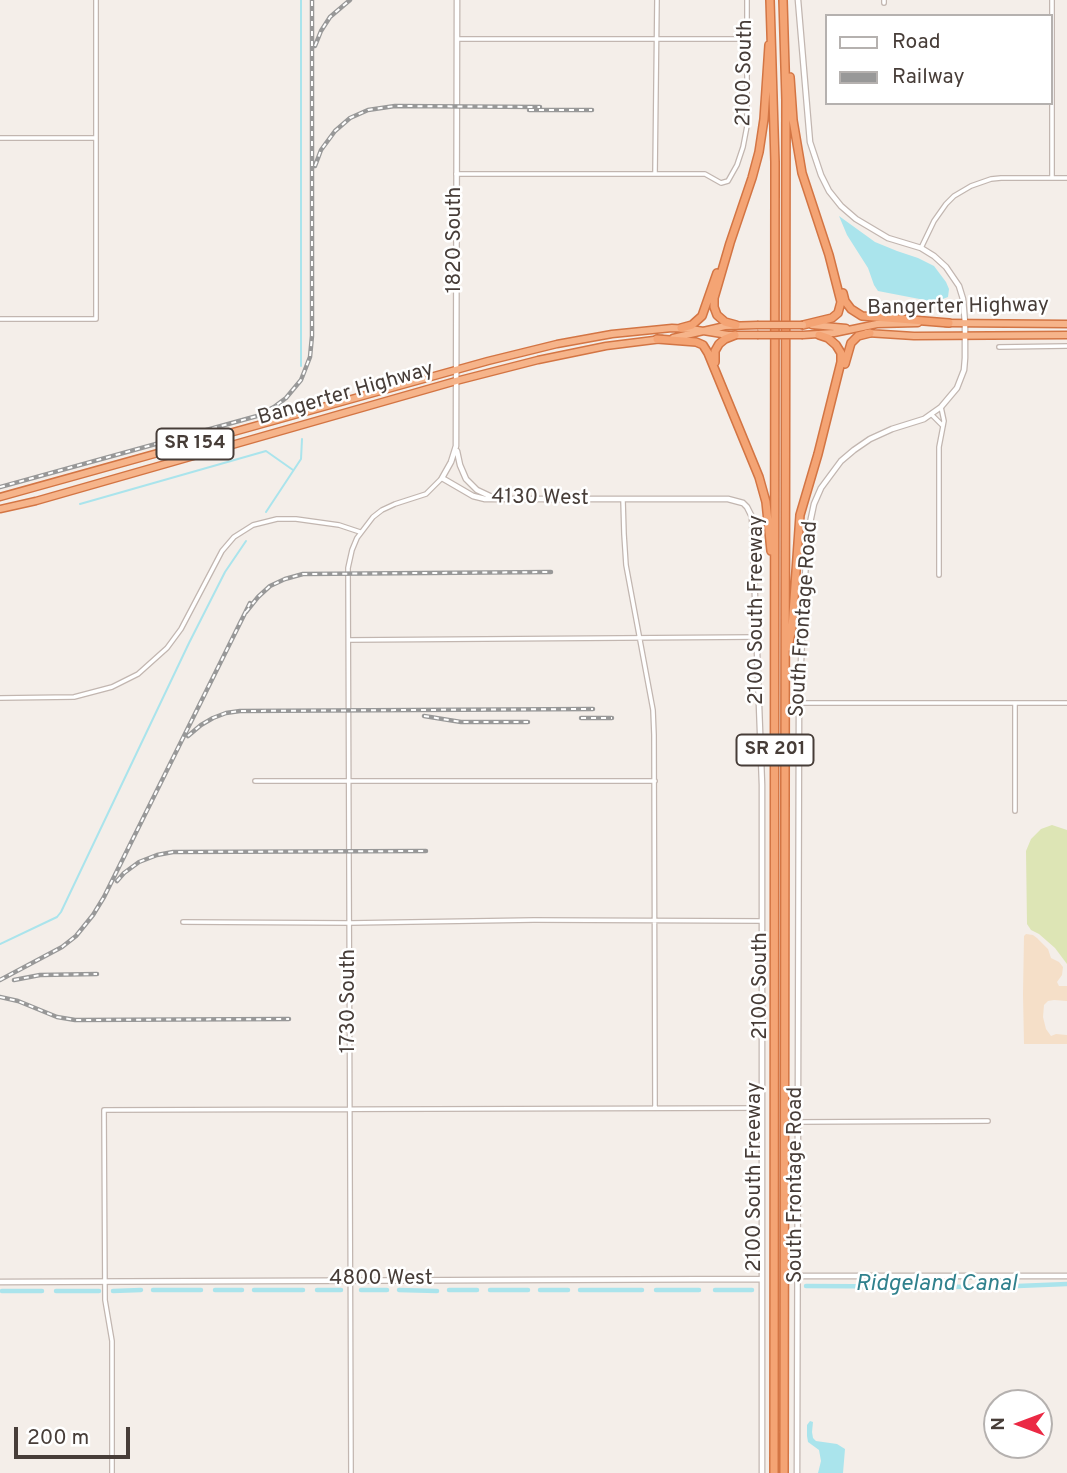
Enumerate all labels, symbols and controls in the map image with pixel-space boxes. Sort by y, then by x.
legend [825,14,1053,105]
street label: 2100 South [732,19,760,127]
text: Road [892,29,941,56]
text: Railway [892,64,965,91]
street label: 1820 South [443,187,469,293]
street label: Bangerter Highway [867,294,1049,322]
street label: Bangerter Highway [255,358,437,432]
road number: SR 154 [156,428,234,460]
street label: 4130 West [491,486,589,512]
street label: 2100 South Freeway [745,515,771,705]
street label: South Frontage Road [786,520,824,718]
road number: SR 201 [736,734,814,765]
street label: 2100 South [749,932,775,1040]
street label: 1730 South [337,949,363,1053]
street label: 2100 South Freeway [743,1082,769,1272]
street label: South Frontage Road [784,1087,810,1283]
street label: 4800 West [329,1267,433,1293]
water label: Ridgeland Canal [855,1271,1017,1299]
north arrow [983,1389,1053,1459]
scale bar [18,1414,133,1458]
text: N [987,1417,1011,1431]
text: 200 m [27,1425,89,1452]

